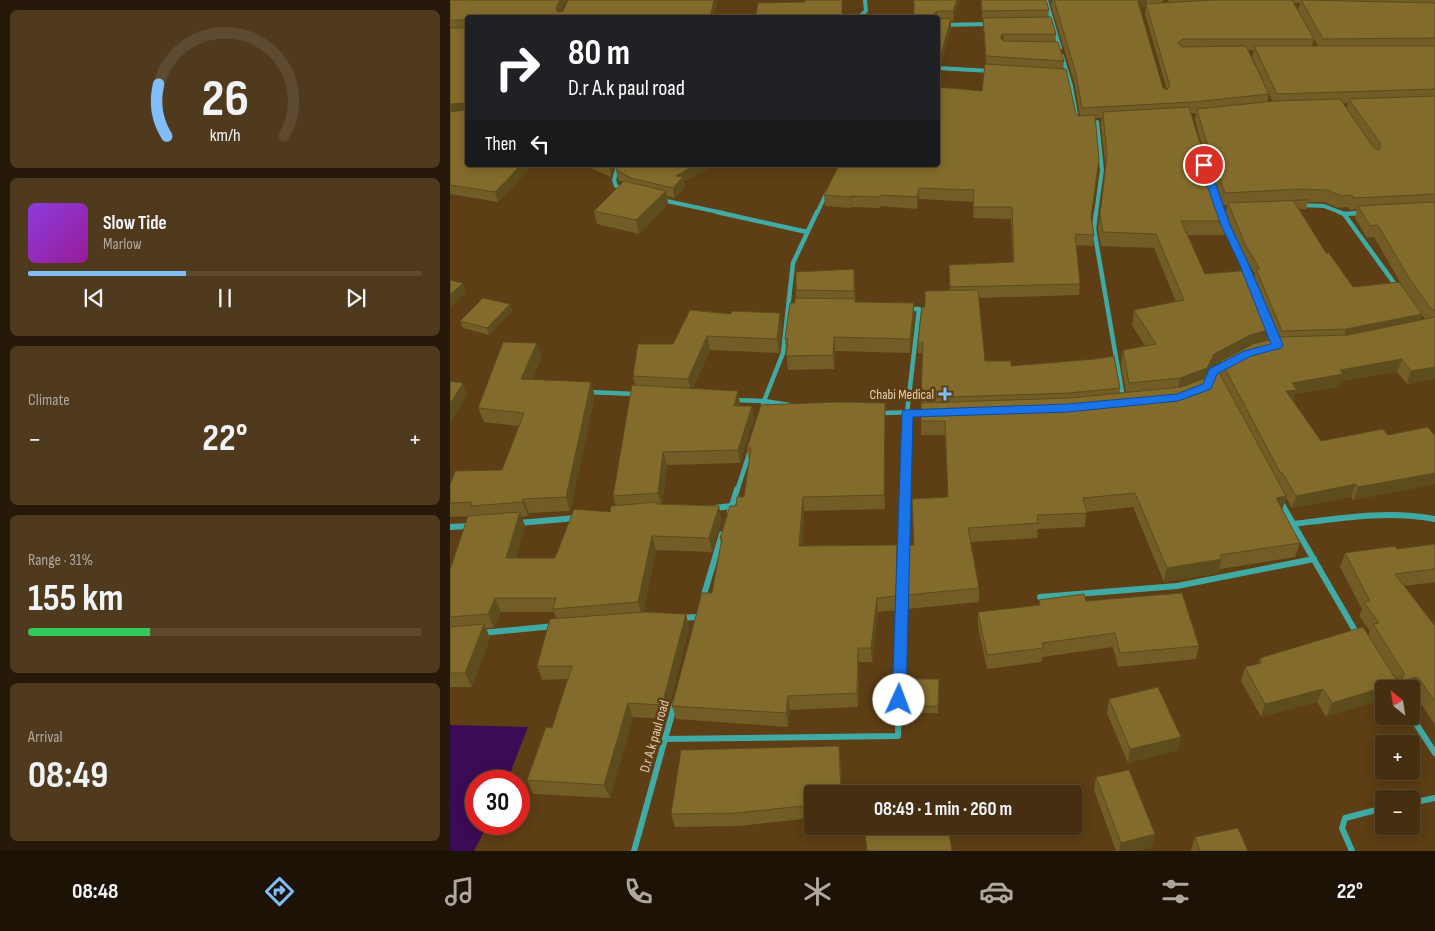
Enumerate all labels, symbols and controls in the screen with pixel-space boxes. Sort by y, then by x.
text: 80 m [568,32,630,75]
icon: right [485,35,550,100]
text: 26 [201,68,249,131]
text: D.r A.k paul road [568,75,685,102]
text: km/h [210,125,240,146]
icon: left [526,130,554,158]
text: Then [485,133,516,156]
pin [1183,144,1225,186]
icon: arrive [1190,151,1218,179]
text: Slow Tide [103,212,167,235]
text: Marlow [103,235,142,254]
icon: previous [80,284,108,312]
icon: pause [211,284,239,312]
icon: next [342,284,370,312]
place label: Chabi Medical [869,386,934,403]
marker: Chabi Medical [938,387,952,401]
text: Climate [28,391,70,410]
text: 22° [202,416,248,461]
text: − [28,423,42,456]
text: + [408,423,422,456]
text: Range · 31% [28,551,93,570]
text: 155 km [28,576,124,621]
position arrow [872,673,924,725]
north arrow [1375,680,1420,725]
map controls [1375,680,1420,835]
street label: D.r A.k paul road [636,698,673,774]
text: Arrival [28,728,62,747]
button: + [1375,735,1420,780]
text: 08:49 [28,753,108,798]
speed limit sign: 30 [465,770,530,835]
button: − [1375,790,1420,835]
text: 08:49 · 1 min · 260 m [874,798,1012,821]
icon: directions [262,874,297,909]
icon: music [442,874,477,909]
icon: phone [621,874,656,909]
icon: climate [800,874,835,909]
icon: car [979,874,1014,909]
icon: filters [1158,874,1193,909]
text: 08:48 [72,878,118,905]
text: 22° [1337,878,1363,905]

